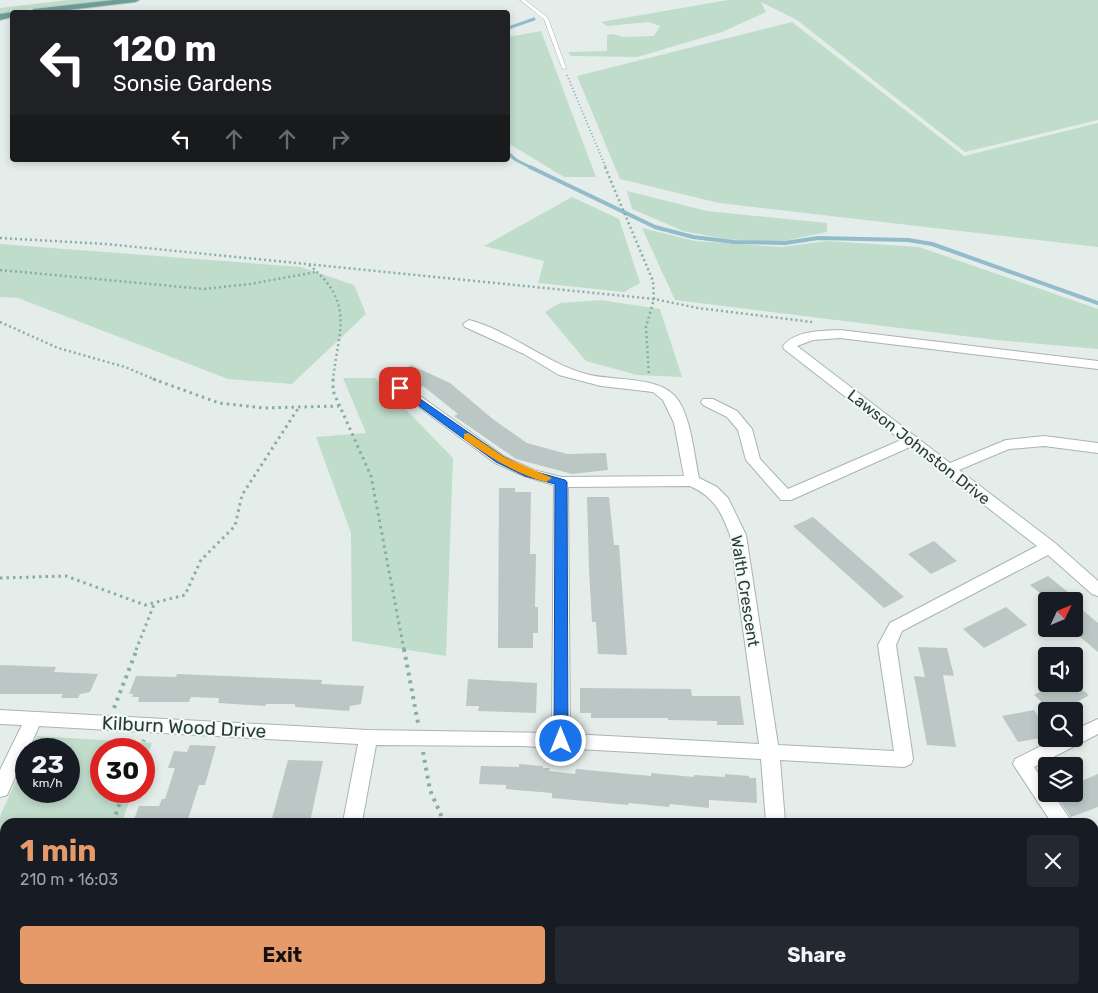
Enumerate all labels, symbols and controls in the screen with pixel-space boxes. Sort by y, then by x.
text: 120 m [113,28,216,70]
icon: left [30,30,95,95]
text: Sonsie Gardens [113,70,272,97]
icon: left [167,125,195,153]
icon: ahead [220,125,248,153]
icon: ahead [273,125,301,153]
icon: right [326,125,354,153]
pin [379,367,421,409]
icon: arrive [386,374,414,402]
street label: Lawson Johnston Drive [844,385,994,509]
street label: Walth Crescent [727,534,763,648]
north arrow [1038,592,1082,638]
map controls [1038,592,1083,802]
button: sound [1038,647,1083,692]
button: search [1038,702,1083,747]
street label: Kilburn Wood Drive [101,711,267,743]
position arrow [534,714,586,766]
speed limit sign: 30 [90,738,155,803]
text: 23 [31,750,64,779]
button: layers [1038,757,1083,802]
text: km/h [33,776,62,790]
text: 1 min [20,833,97,869]
button: close [1027,835,1079,887]
text: 210 m · 16:03 [20,870,118,889]
button: Exit [20,926,545,984]
button: Share [555,926,1079,984]

